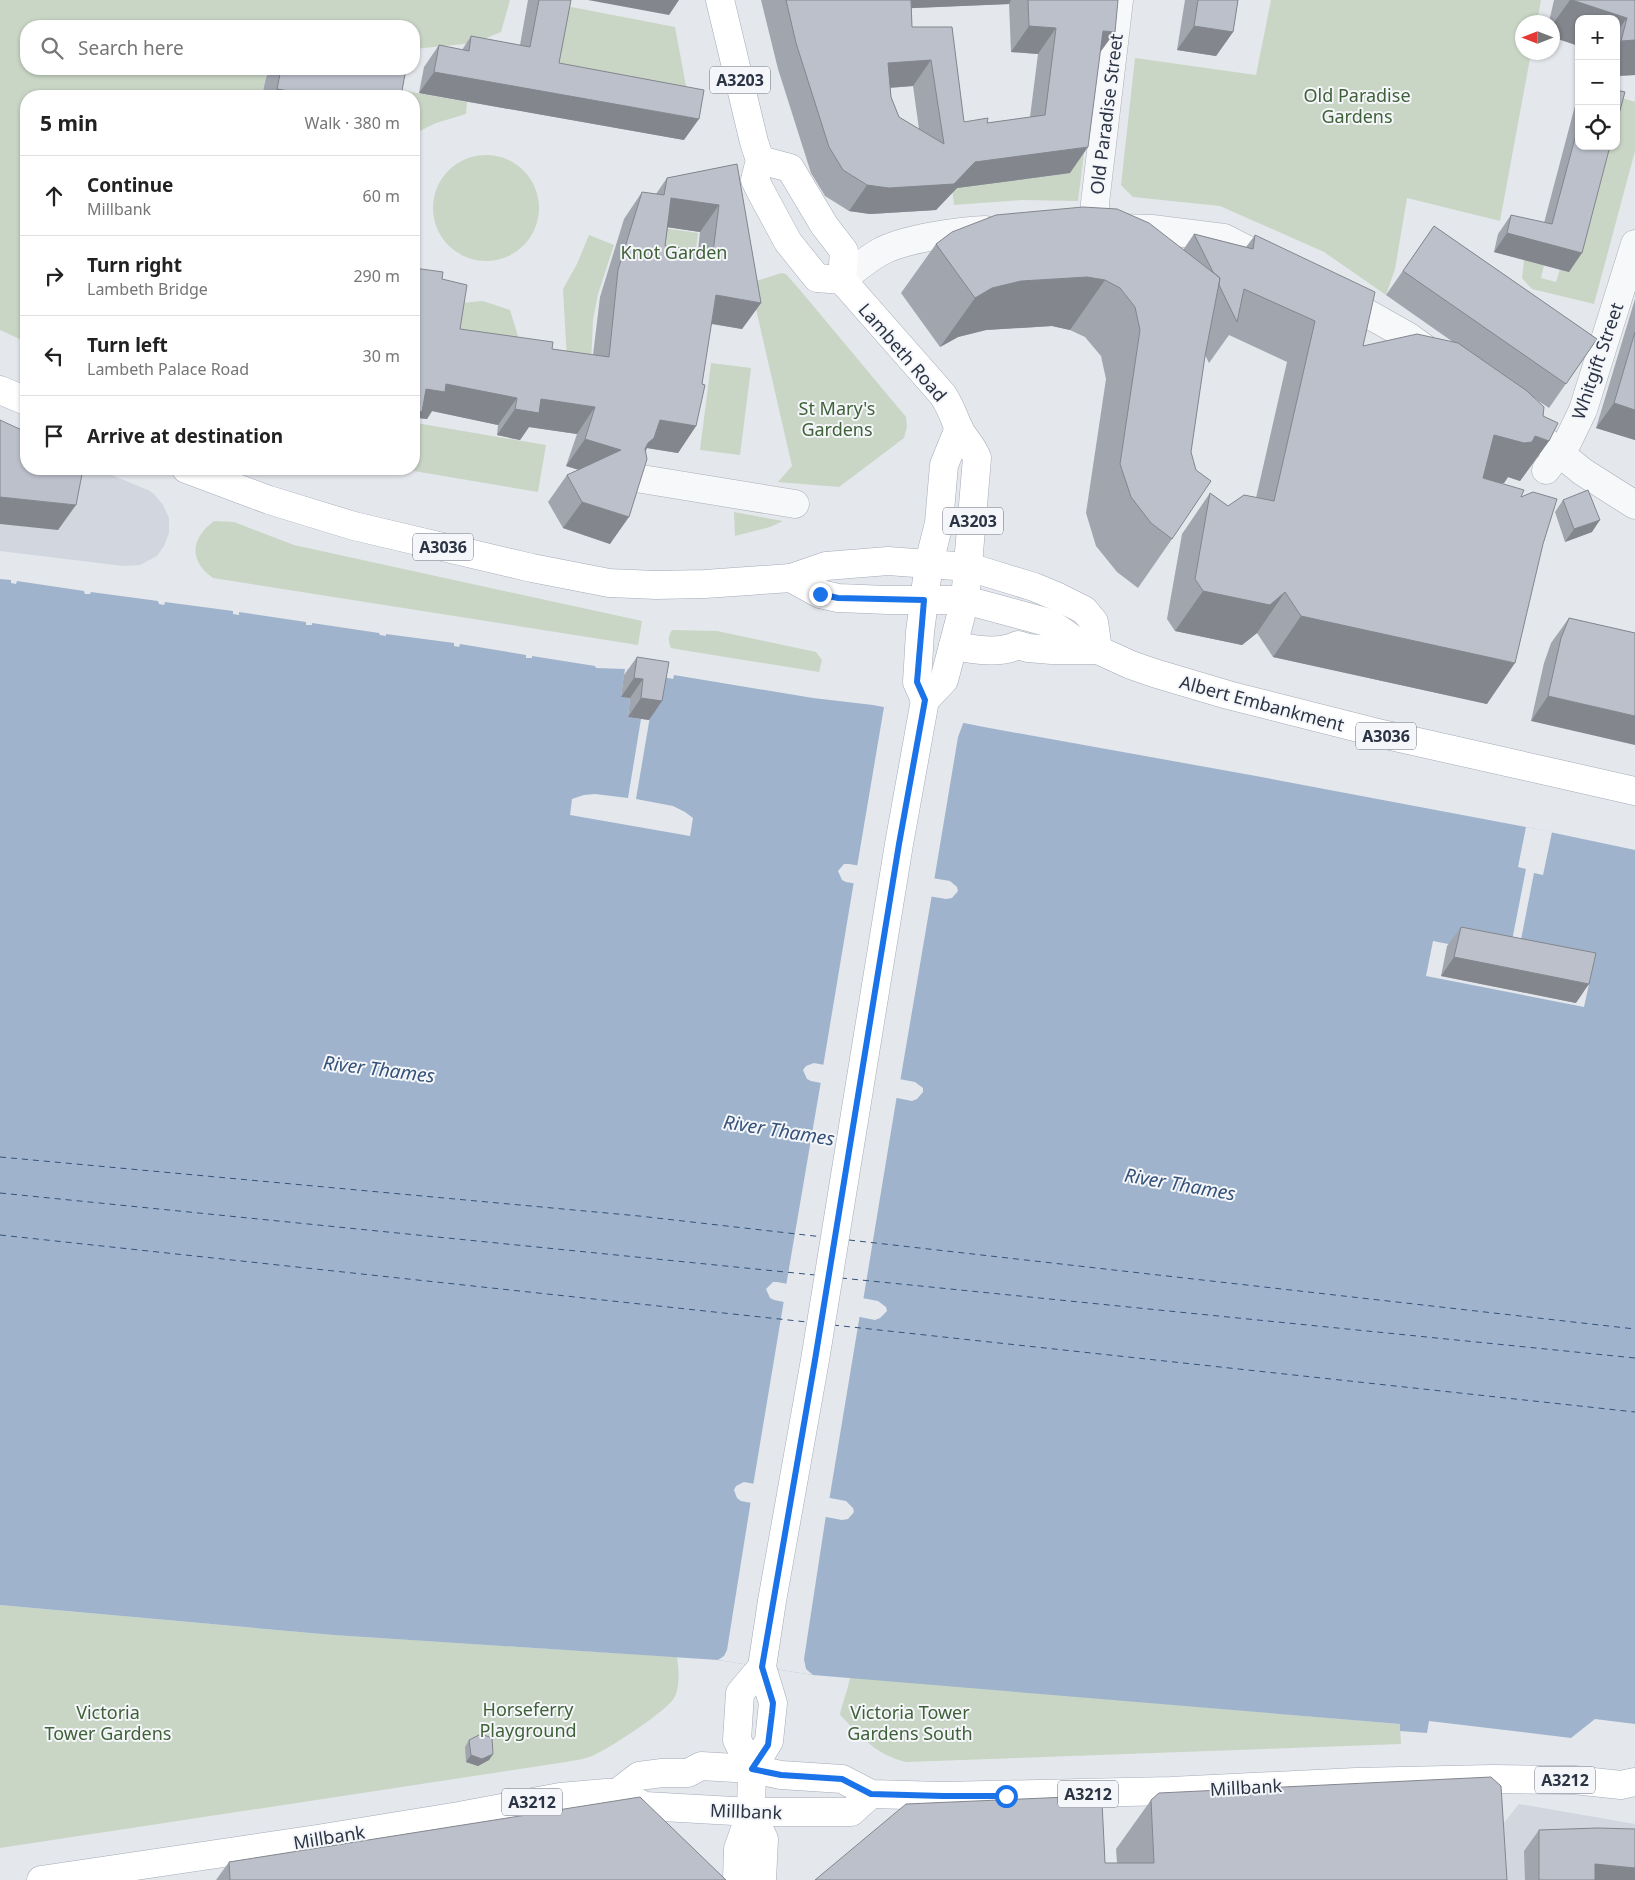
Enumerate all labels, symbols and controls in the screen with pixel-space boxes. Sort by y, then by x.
north arrow [1515,15,1560,60]
map controls [1575,15,1620,150]
button: + [1575,15,1620,60]
search box [20,20,420,75]
street label: Old Paradise Street [1084,32,1128,196]
icon: search [38,34,66,62]
text: Search here [78,35,184,61]
button: − [1575,60,1620,105]
road number: A3203 [710,66,770,94]
park label: Old Paradise Gardens [1303,83,1411,128]
button: locate [1575,105,1620,150]
text: 5 min [40,109,98,137]
text: Walk · 380 m [305,112,400,134]
text: Continue [87,172,173,198]
icon: ahead [40,182,68,210]
text: 60 m [363,185,400,207]
text: Millbank [87,198,151,220]
park label: Knot Garden [621,240,727,264]
text: Turn right [87,252,182,278]
icon: right [40,262,68,290]
text: 290 m [353,265,400,287]
text: Lambeth Bridge [87,278,208,300]
street label: Lambeth Road [854,298,952,406]
street label: Whitgift Street [1566,299,1628,423]
text: Turn left [87,332,168,358]
icon: left [40,342,68,370]
text: 30 m [363,345,400,367]
text: Lambeth Palace Road [87,358,249,380]
park label: St Mary's Gardens [799,396,875,441]
icon: arrive [40,422,68,450]
text: Arrive at destination [87,423,283,449]
road number: A3203 [943,508,1003,534]
road number: A3036 [413,534,473,560]
route end [809,583,832,606]
street label: Albert Embankment [1177,669,1347,737]
road number: A3036 [1356,722,1416,749]
water label: River Thames [322,1049,436,1089]
water label: River Thames [722,1108,836,1152]
water label: River Thames [1122,1161,1238,1207]
park label: Horseferry Playground [479,1697,577,1742]
park label: Victoria Tower Gardens [45,1700,171,1745]
park label: Victoria Tower Gardens South [847,1700,973,1745]
road number: A3212 [1535,1766,1595,1794]
street label: Millbank [1209,1773,1283,1801]
road number: A3212 [1058,1780,1118,1808]
route start [995,1785,1018,1808]
road number: A3212 [502,1788,562,1815]
street label: Millbank [710,1798,783,1824]
street label: Millbank [291,1819,367,1854]

